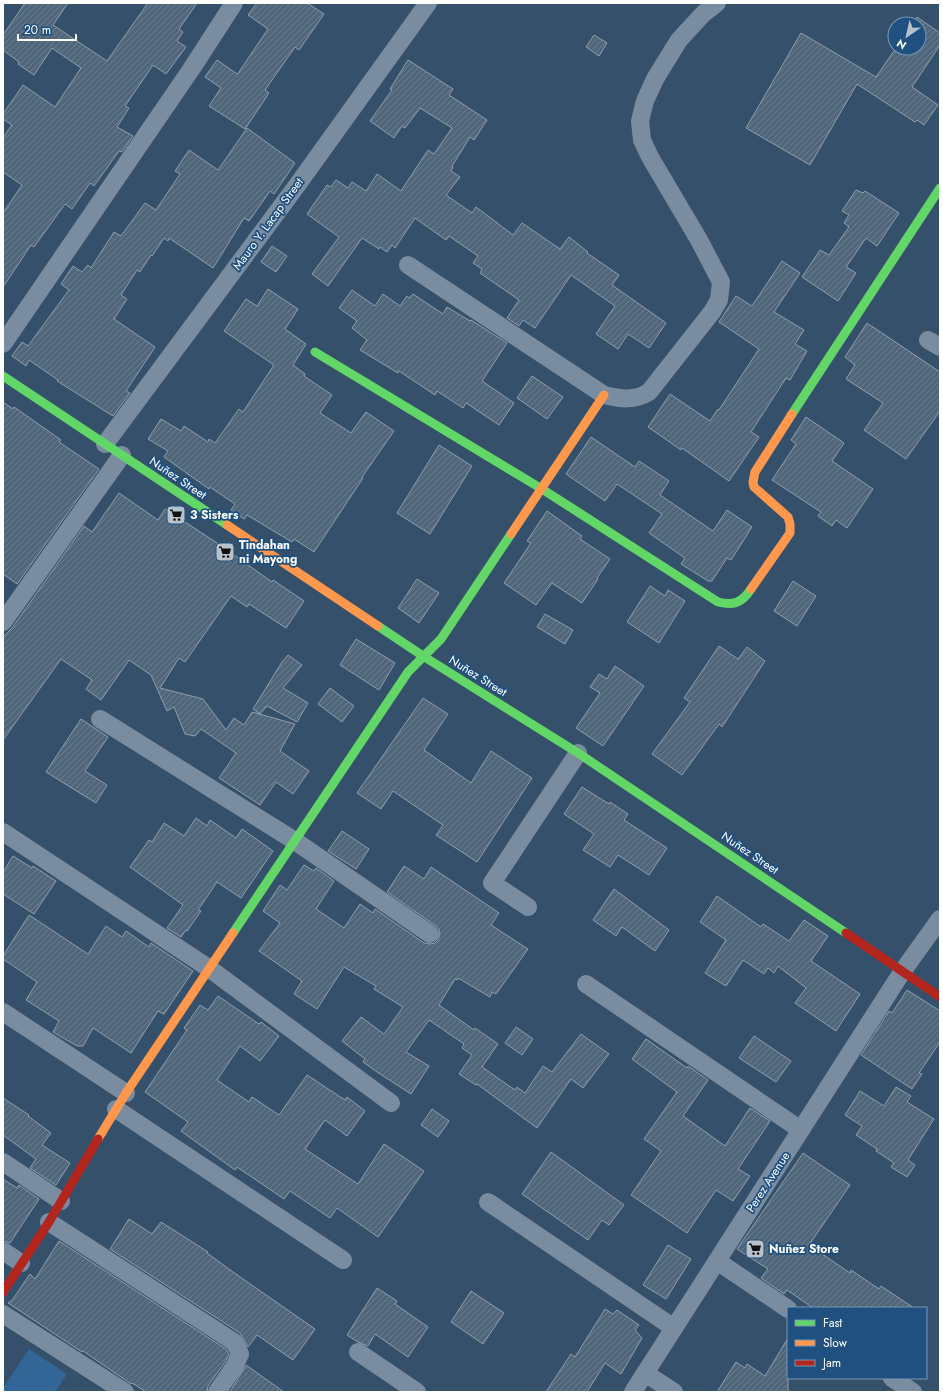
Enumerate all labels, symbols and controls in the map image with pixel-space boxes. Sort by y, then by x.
scale bar [18,16,76,42]
north arrow [887,16,927,56]
text: 20 m [24,21,51,39]
text: N [893,35,910,53]
street label: Mauro Y. Lacap Street [228,174,308,274]
street label: Nuñez Street [146,452,210,504]
supermarket icon: 3 Sisters [165,504,187,526]
place label: 3 Sisters [190,506,239,524]
place label: Tindahan ni Mayong [239,536,297,568]
supermarket icon: Tindahan ni Mayong [214,541,236,563]
street label: Nuñez Street [445,651,511,701]
street label: Nuñez Street [718,827,782,879]
street label: Perez Avenue [742,1148,794,1216]
supermarket icon: Nuñez Store [744,1238,766,1260]
place label: Nuñez Store [769,1240,839,1258]
legend [787,1307,927,1379]
text: Fast [823,1314,842,1332]
text: Slow [823,1334,848,1352]
text: Jam [821,1354,841,1372]

